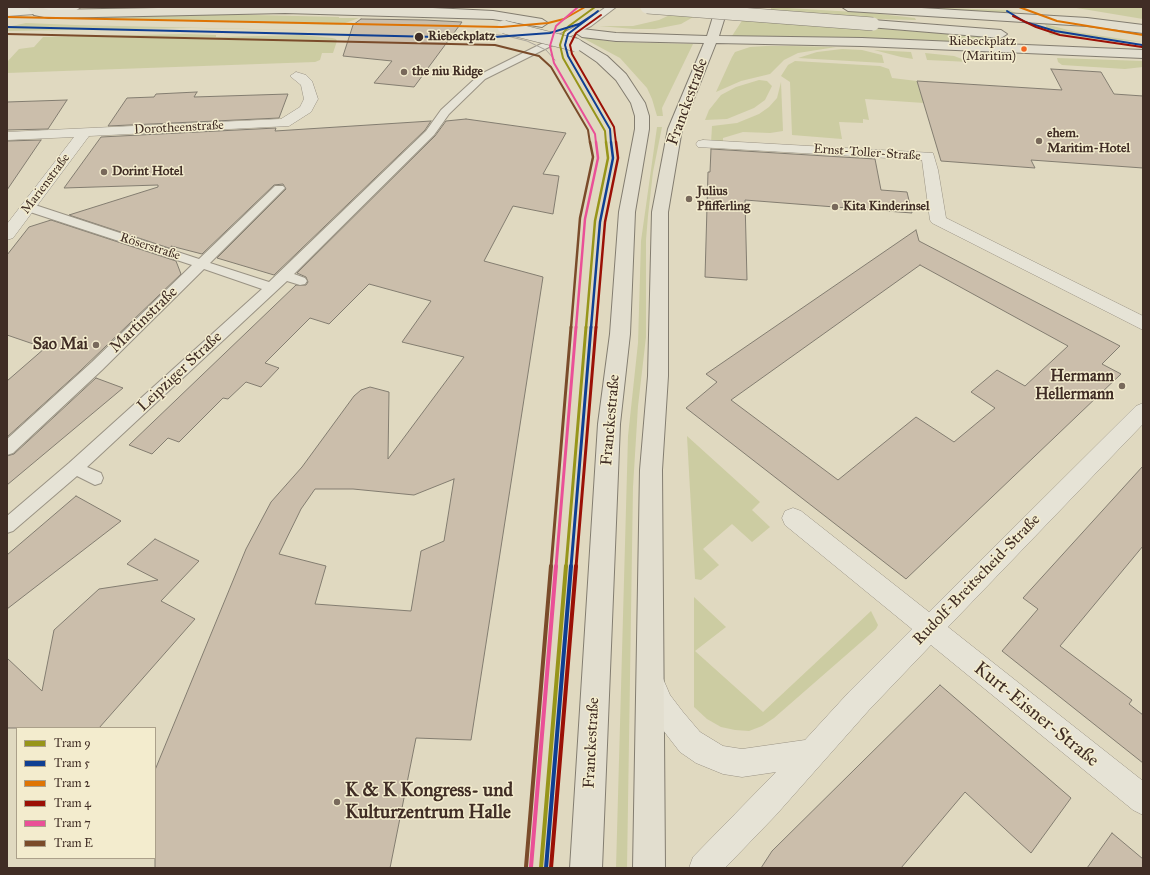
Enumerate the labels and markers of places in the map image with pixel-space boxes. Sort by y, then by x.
place label: Riebeckplatz [428,29,495,45]
marker: Riebeckplatz [413,31,425,43]
place label: Riebeckplatz (Maritim) [949,34,1016,65]
marker: Riebeckplatz (Maritim) [1019,44,1029,54]
place label: the niu Ridge [412,64,483,80]
marker: the niu Ridge [399,67,409,77]
place label: ehem. Maritim-Hotel [1047,126,1130,157]
marker: ehem. Maritim-Hotel [1034,136,1044,146]
place label: Dorint Hotel [112,164,183,180]
marker: Dorint Hotel [99,167,109,177]
place label: Julius Pfifferling [697,184,750,215]
marker: Julius Pfifferling [684,194,694,204]
place label: Kita Kinderinsel [843,199,930,215]
marker: Kita Kinderinsel [830,202,840,212]
place label: Sao Mai [33,335,88,355]
marker: Sao Mai [91,340,101,350]
place label: Hermann Hellermann [1035,367,1114,405]
marker: Hermann Hellermann [1117,381,1127,391]
place label: K & K Kongress- und Kulturzentrum Halle [345,780,513,824]
marker: K & K Kongress- und Kulturzentrum Halle [332,797,342,807]

